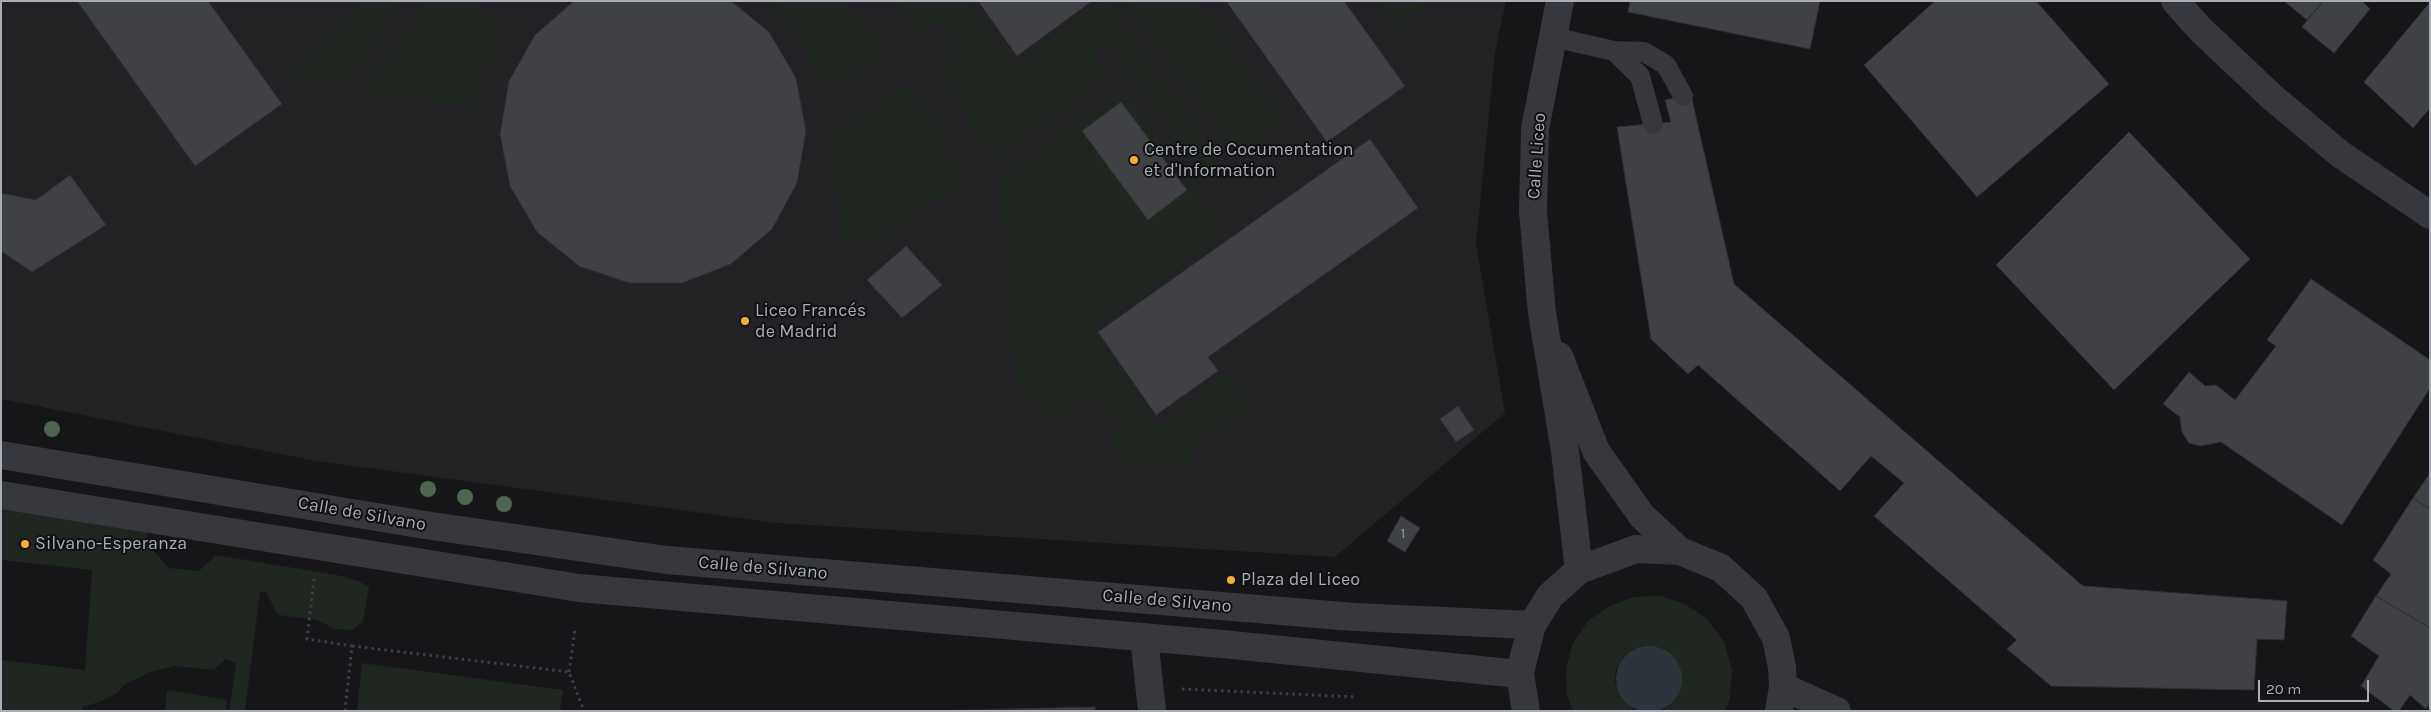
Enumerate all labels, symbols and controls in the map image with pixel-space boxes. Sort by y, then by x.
street label: Calle Liceo [1523,112,1551,200]
place label: Centre de Cocumentation et d'Information [1144,139,1354,182]
marker: Centre de Cocumentation et d'Information [1128,154,1140,166]
place label: Liceo Francés de Madrid [755,300,866,342]
marker: Liceo Francés de Madrid [739,315,751,327]
street label: Calle de Silvano [296,492,428,536]
house number: 1 [1401,525,1405,543]
place label: Silvano-Esperanza [35,533,187,555]
marker: Silvano-Esperanza [19,538,31,550]
street label: Calle de Silvano [697,552,829,584]
place label: Plaza del Liceo [1241,569,1360,591]
marker: Plaza del Liceo [1225,574,1237,586]
street label: Calle de Silvano [1101,585,1233,617]
scale bar [2261,670,2372,702]
text: 20 m [2266,680,2301,698]

